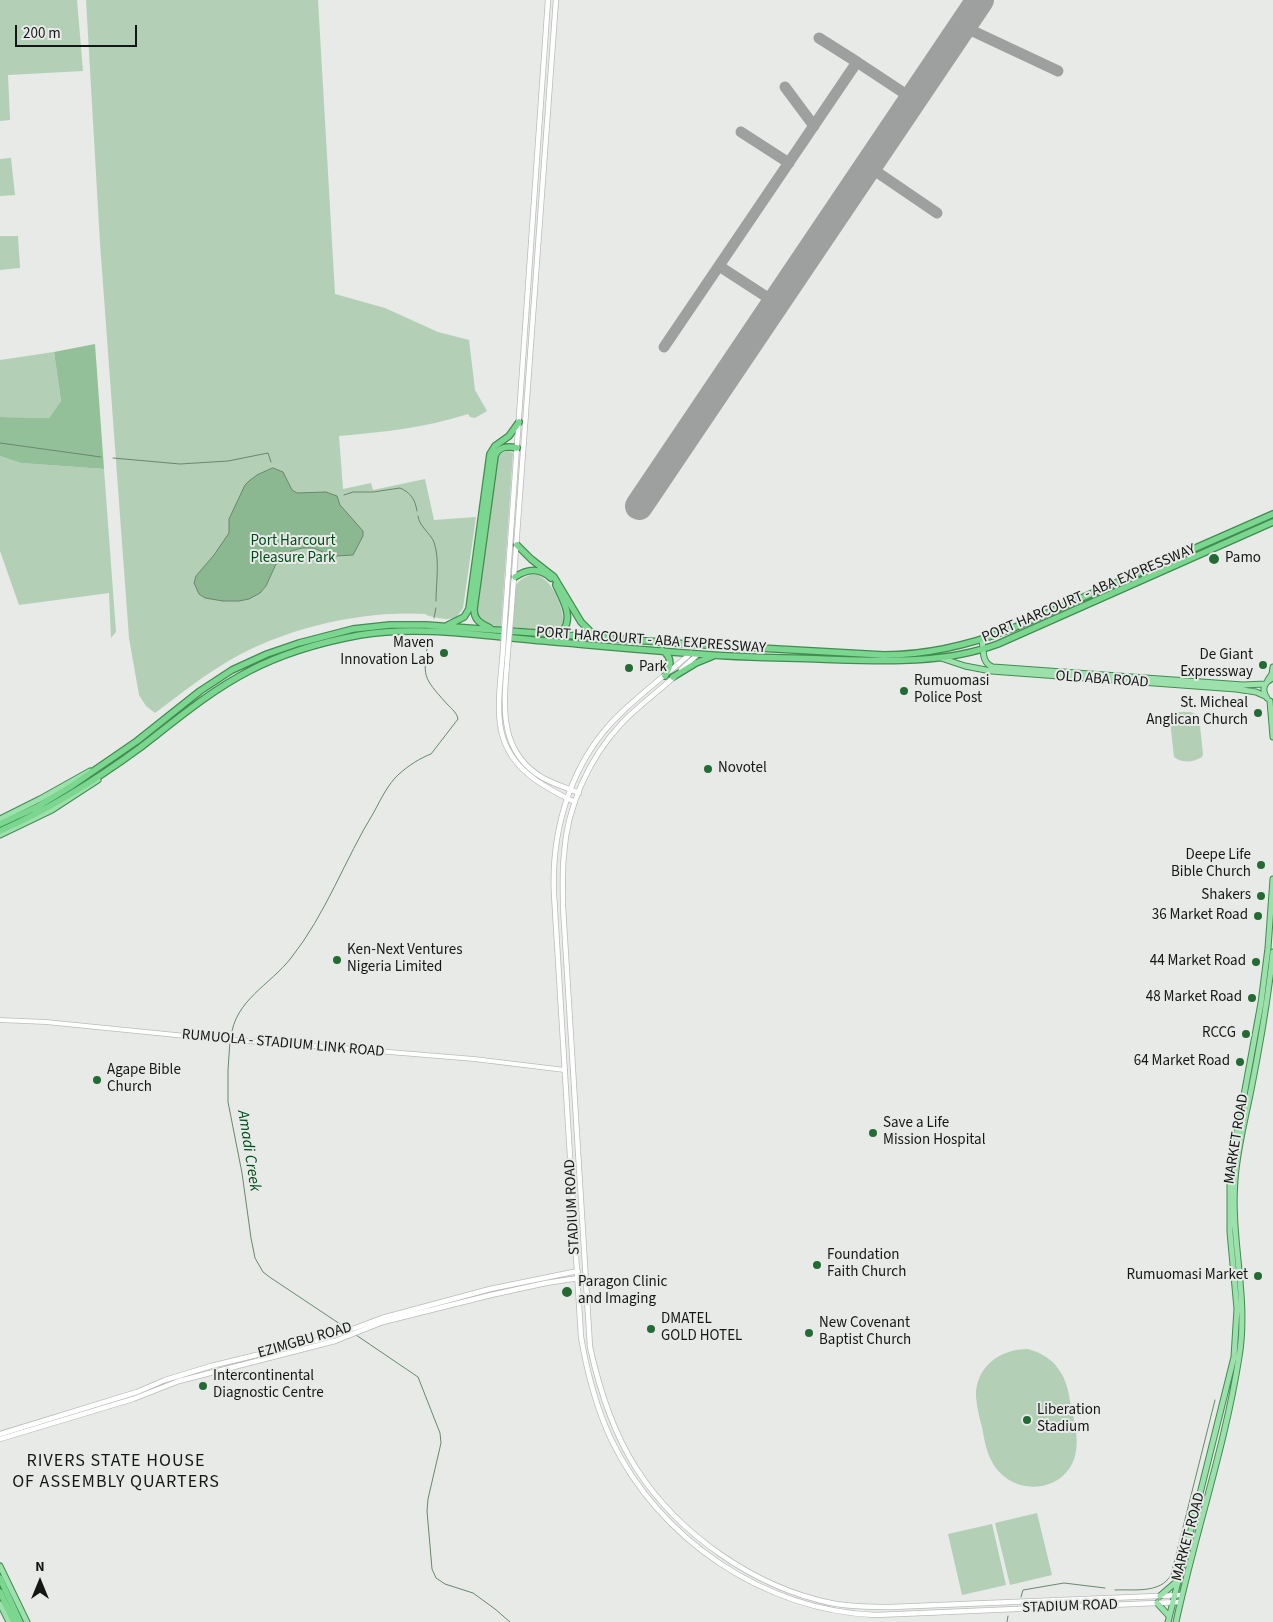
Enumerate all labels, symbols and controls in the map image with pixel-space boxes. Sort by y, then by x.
scale bar [18,15,140,47]
text: 200 m [23,23,61,44]
park label: Port Harcourt Pleasure Park [250,533,336,568]
street label: PORT HARCOURT - ABA EXPRESSWAY [979,541,1199,647]
place label: Pamo [1225,550,1261,568]
marker: Pamo [1207,552,1221,566]
street label: PORT HARCOURT - ABA EXPRESSWAY [535,624,767,658]
place label: Maven Innovation Lab [340,635,434,670]
marker: Maven Innovation Lab [438,647,450,659]
place label: De Giant Expressway [1180,647,1253,682]
place label: Park [639,659,667,677]
marker: De Giant Expressway [1257,659,1269,671]
marker: Park [623,662,635,674]
street label: OLD ABA ROAD [1055,668,1149,692]
place label: Rumuomasi Police Post [914,673,989,708]
marker: Rumuomasi Police Post [898,685,910,697]
place label: St. Micheal Anglican Church [1146,695,1248,730]
marker: St. Micheal Anglican Church [1252,707,1264,719]
place label: Novotel [718,760,767,778]
marker: Novotel [702,763,714,775]
place label: Deepe Life Bible Church [1171,847,1251,882]
marker: Deepe Life Bible Church [1255,859,1267,871]
place label: Shakers [1201,887,1251,905]
marker: Shakers [1255,890,1267,902]
place label: 36 Market Road [1152,907,1248,925]
marker: 36 Market Road [1252,910,1264,922]
place label: Ken-Next Ventures Nigeria Limited [347,942,462,977]
place label: 44 Market Road [1150,953,1246,971]
marker: Ken-Next Ventures Nigeria Limited [331,954,343,966]
marker: 44 Market Road [1250,956,1262,968]
place label: 48 Market Road [1146,989,1242,1007]
marker: 48 Market Road [1246,992,1258,1004]
place label: RCCG [1202,1025,1236,1043]
street label: RUMUOLA - STADIUM LINK ROAD [181,1026,385,1062]
marker: RCCG [1240,1028,1252,1040]
place label: 64 Market Road [1134,1053,1230,1071]
marker: 64 Market Road [1234,1056,1246,1068]
place label: Agape Bible Church [107,1062,181,1097]
marker: Agape Bible Church [91,1074,103,1086]
street label: MARKET ROAD [1221,1093,1253,1185]
water label: Amadi Creek [232,1109,264,1193]
place label: Save a Life Mission Hospital [883,1115,986,1150]
marker: Save a Life Mission Hospital [867,1127,879,1139]
street label: STADIUM ROAD [562,1159,584,1255]
place label: Foundation Faith Church [827,1247,906,1282]
marker: Foundation Faith Church [811,1259,823,1271]
place label: Rumuomasi Market [1126,1267,1248,1285]
marker: Rumuomasi Market [1252,1270,1264,1282]
place label: Paragon Clinic and Imaging [578,1274,667,1309]
marker: Paragon Clinic and Imaging [560,1285,574,1299]
place label: DMATEL GOLD HOTEL [661,1311,742,1346]
place label: New Covenant Baptist Church [819,1315,911,1350]
street label: EZIMGBU ROAD [256,1319,354,1363]
marker: DMATEL GOLD HOTEL [645,1323,657,1335]
marker: New Covenant Baptist Church [803,1327,815,1339]
place label: Intercontinental Diagnostic Centre [213,1368,324,1403]
marker: Intercontinental Diagnostic Centre [197,1380,209,1392]
place label: Liberation Stadium [1037,1402,1101,1437]
marker: Liberation Stadium [1021,1414,1033,1426]
district label: RIVERS STATE HOUSE OF ASSEMBLY QUARTERS [10,1451,222,1494]
street label: MARKET ROAD [1169,1491,1209,1583]
north arrow [15,1557,65,1607]
text: N [35,1557,45,1577]
street label: STADIUM ROAD [1022,1596,1118,1618]

